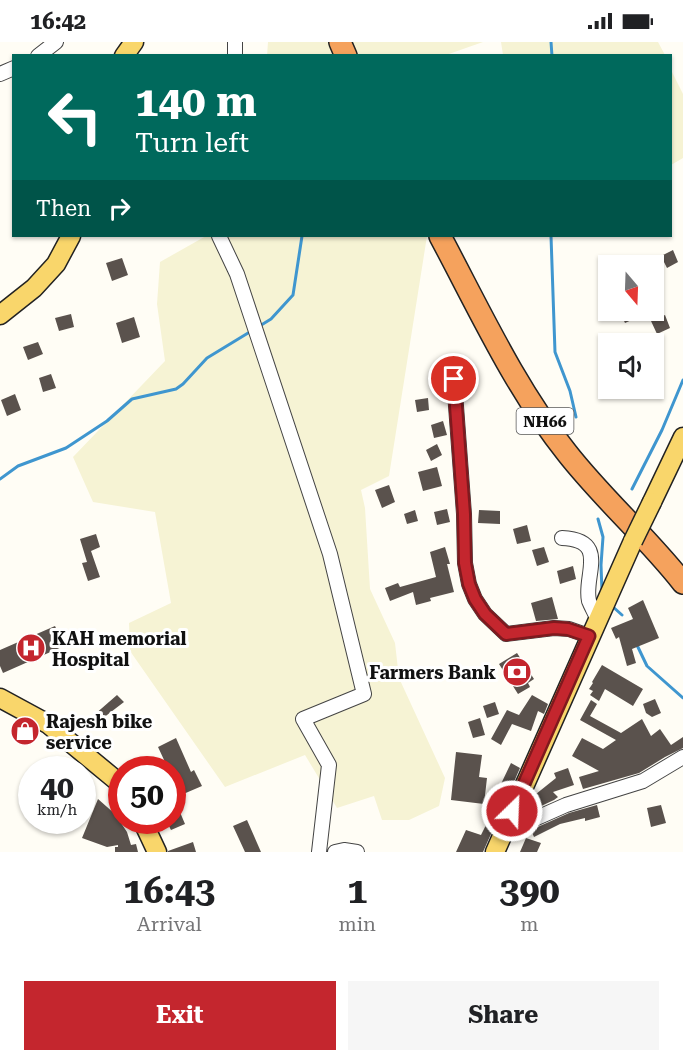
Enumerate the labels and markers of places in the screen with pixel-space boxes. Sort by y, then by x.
pin [428,353,479,404]
place label: KAH memorial Hospital [52,628,186,670]
hospital icon: KAH memorial Hospital [15,632,47,664]
bank icon: Farmers Bank [501,656,533,688]
place label: Farmers Bank [369,662,497,683]
place label: Rajesh bike service [46,711,153,753]
shop icon: Rajesh bike service [9,715,41,747]

